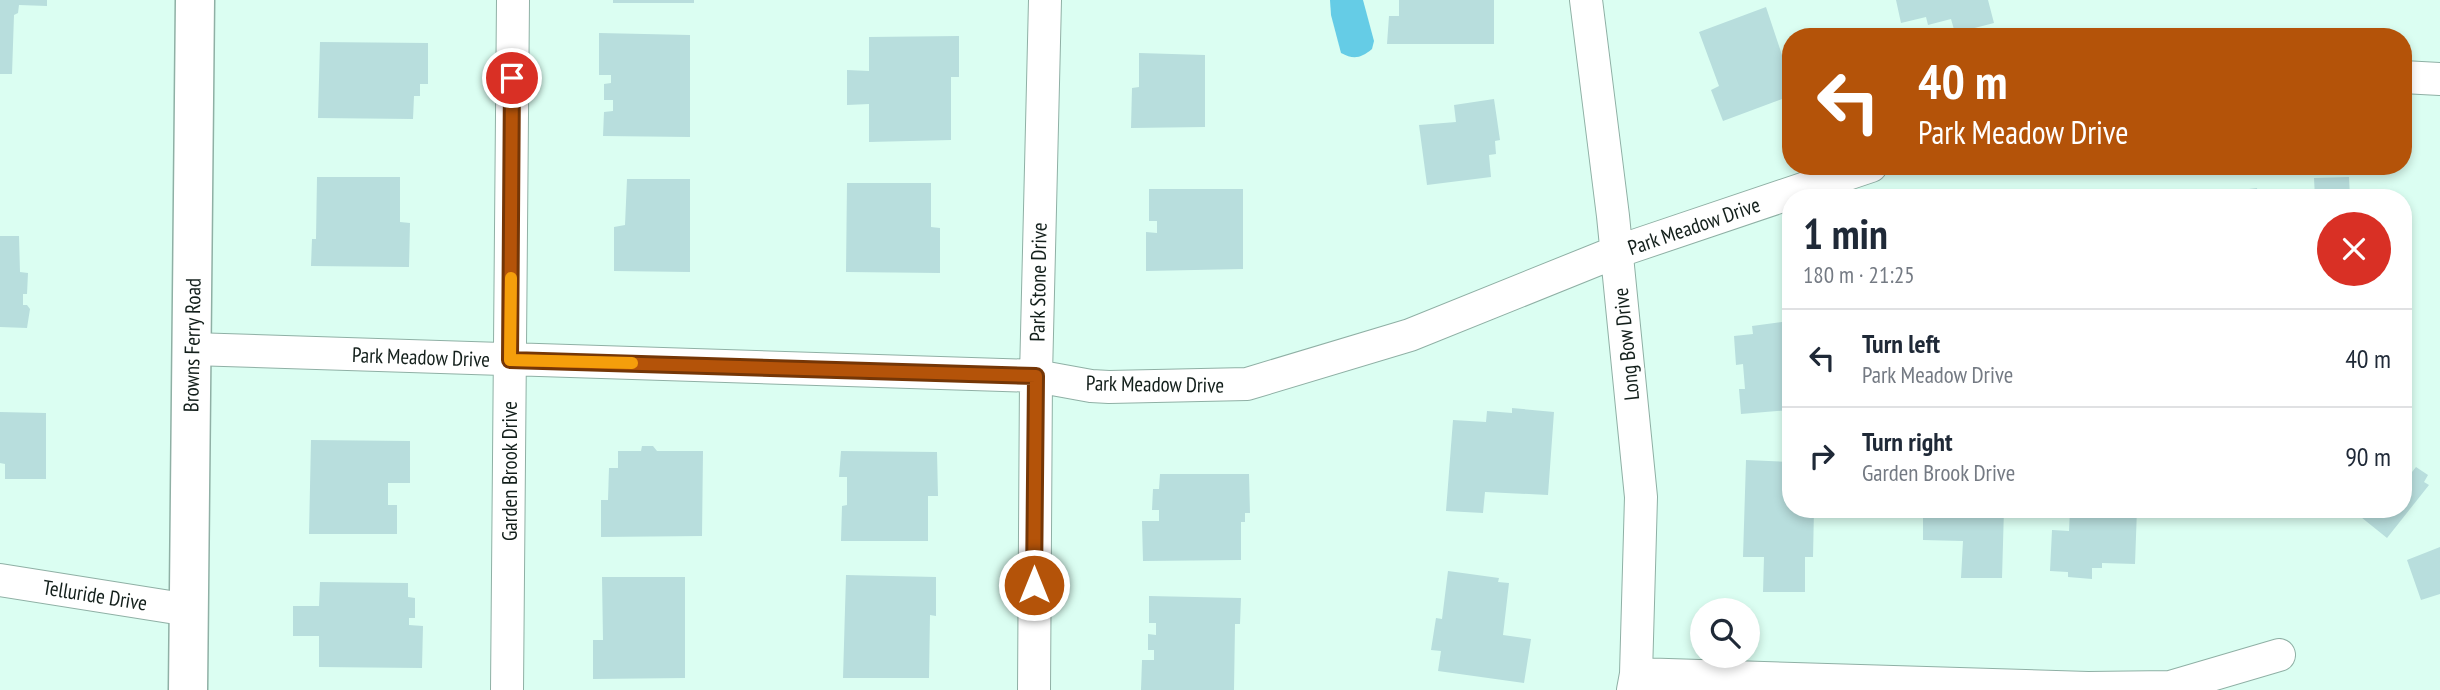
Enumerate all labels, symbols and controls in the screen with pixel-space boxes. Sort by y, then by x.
pin [482,48,542,108]
text: 40 m [1918,49,2007,113]
icon: left [1803,56,1894,147]
icon: arrive [493,59,531,97]
text: Park Meadow Drive [1918,111,2129,153]
street label: Park Meadow Drive [1624,191,1764,261]
text: 1 min [1803,206,1888,261]
button: close [2317,212,2391,286]
street label: Park Stone Drive [1023,222,1053,342]
text: 180 m · 21:25 [1803,260,1915,289]
street label: Browns Ferry Road [177,278,207,412]
street label: Long Bow Drive [1607,286,1645,402]
text: Turn left [1862,327,1940,360]
icon: left [1803,339,1841,377]
street label: Park Meadow Drive [351,341,491,373]
text: 40 m [2345,342,2391,375]
text: Park Meadow Drive [1862,360,2013,389]
street label: Park Meadow Drive [1086,369,1224,399]
street label: Garden Brook Drive [496,401,523,541]
text: Turn right [1862,425,1953,458]
icon: right [1803,437,1841,475]
text: 90 m [2345,440,2391,473]
text: Garden Brook Drive [1862,458,2015,487]
position arrow [997,548,1071,622]
street label: Telluride Drive [41,573,149,617]
map controls [1690,598,1760,668]
button: search [1690,598,1760,668]

